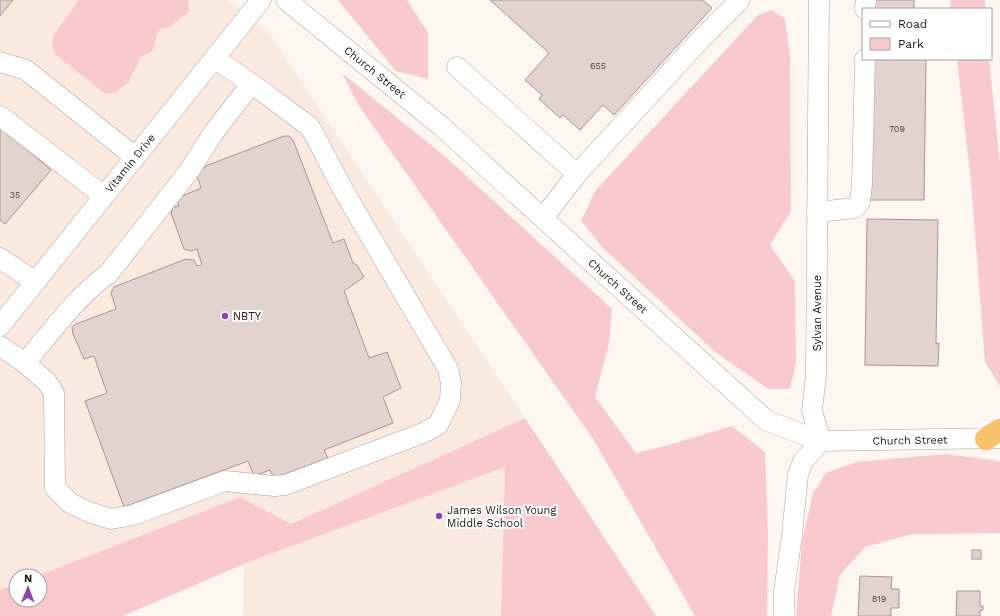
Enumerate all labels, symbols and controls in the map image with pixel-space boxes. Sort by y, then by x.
legend [862,8,992,60]
text: Road [898,17,927,31]
text: Park [898,37,924,51]
street label: Church Street [341,44,408,101]
house number: 655 [590,61,606,71]
house number: 709 [889,124,905,134]
street label: Vitamin Drive [103,131,158,195]
house number: 35 [10,190,20,200]
street label: Church Street [585,256,650,317]
street label: Sylvan Avenue [811,275,824,351]
place label: NBTY [233,310,262,323]
marker: NBTY [220,311,230,321]
street label: Church Street [872,433,948,448]
place label: James Wilson Young Middle School [447,504,556,530]
marker: James Wilson Young Middle School [434,511,444,521]
north arrow [8,568,48,608]
text: N [24,572,32,585]
house number: 819 [872,594,886,604]

